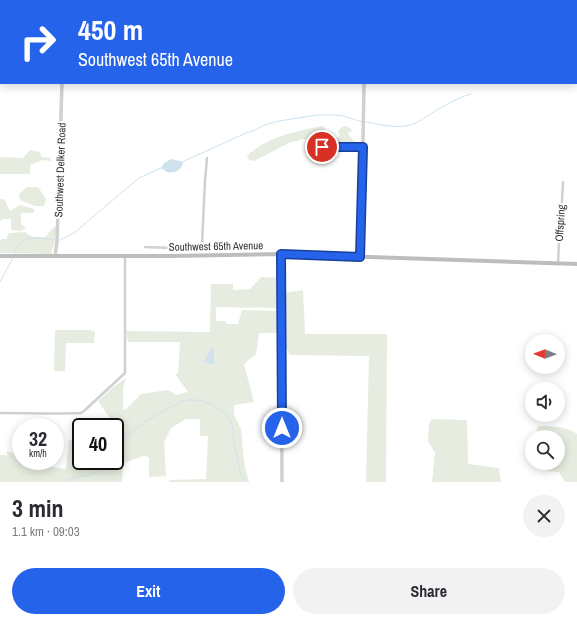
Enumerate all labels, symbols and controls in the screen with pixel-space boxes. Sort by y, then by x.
text: 450 m [78,11,143,49]
icon: right [12,16,64,68]
text: Southwest 65th Avenue [78,47,233,72]
street label: Southwest Delker Road [51,122,69,218]
pin [305,130,339,164]
icon: arrive [311,136,333,158]
street label: Offspring [552,204,568,242]
street label: Southwest 65th Avenue [169,238,263,254]
north arrow [525,334,565,374]
map controls [525,334,565,470]
button: sound [525,382,565,422]
position arrow [261,407,303,449]
speed limit sign: 40 [72,418,124,470]
text: 32 [29,425,47,452]
button: search [525,430,565,470]
text: km/h [29,447,47,460]
text: 3 min [12,492,63,524]
button: close [523,495,565,537]
text: 1.1 km · 09:03 [12,523,80,540]
button: Exit [12,568,285,614]
button: Share [293,568,565,614]

